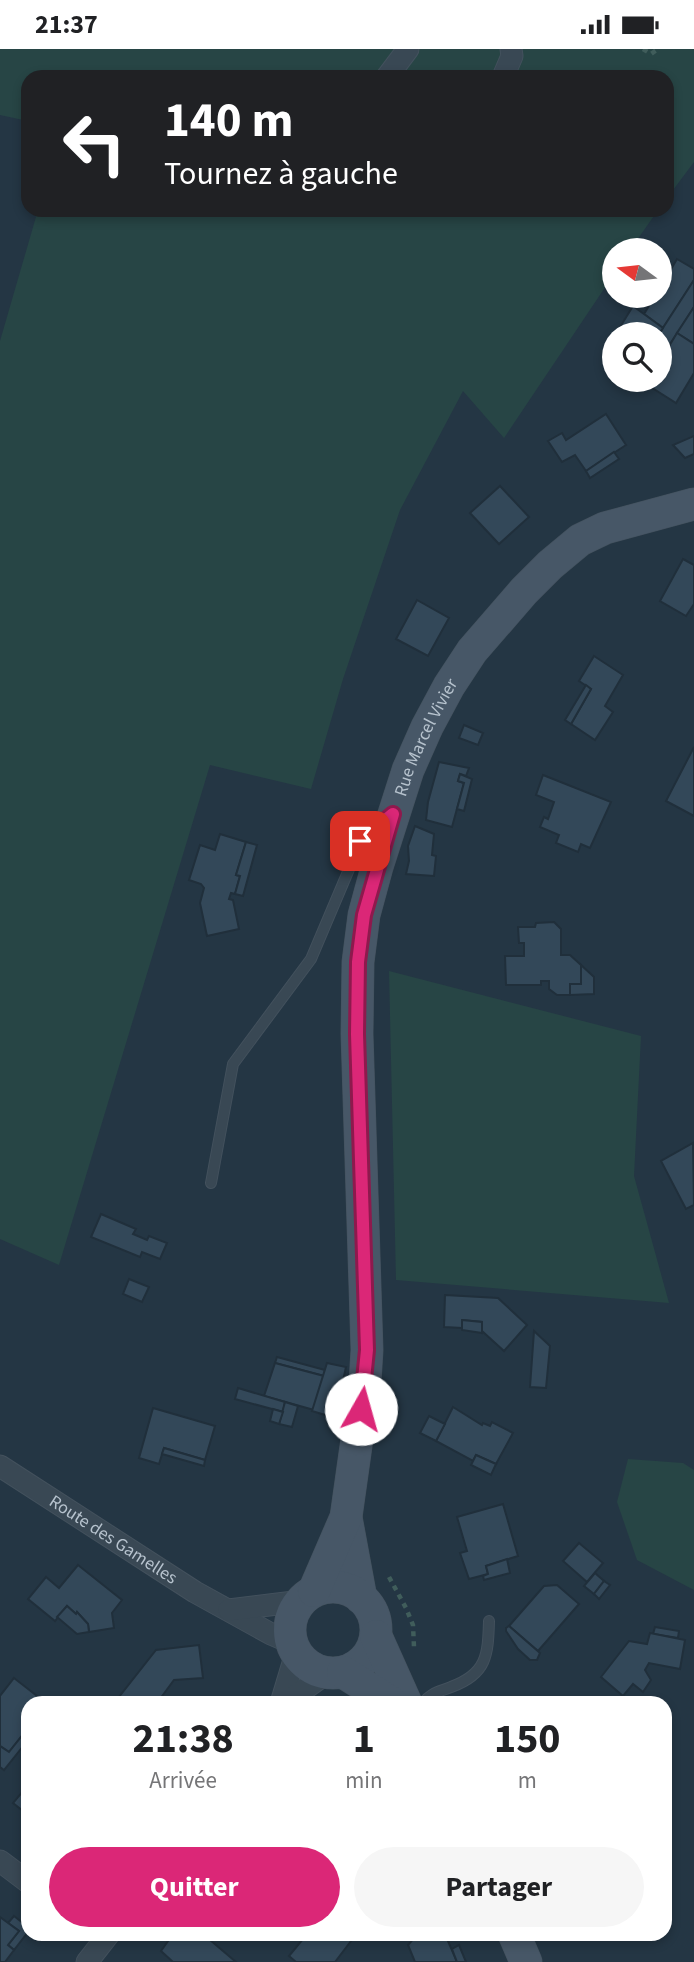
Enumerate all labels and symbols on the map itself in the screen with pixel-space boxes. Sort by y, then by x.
north arrow [602,238,672,308]
street label: Rue Marcel Vivier [388,673,464,799]
pin [330,811,390,871]
position arrow [324,1372,398,1446]
street label: Route des Gamelles [45,1489,182,1590]

